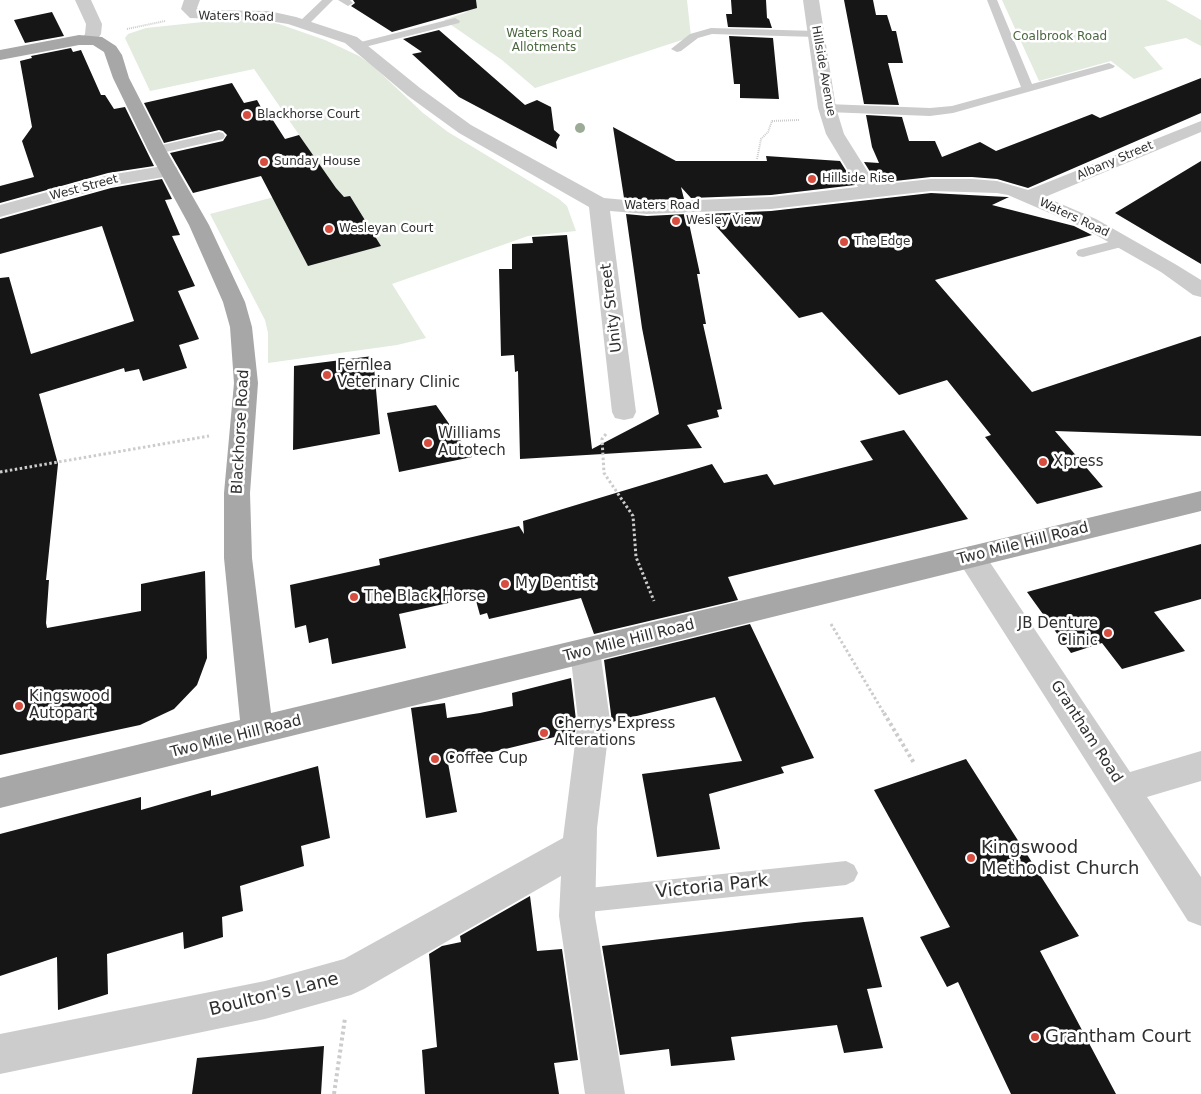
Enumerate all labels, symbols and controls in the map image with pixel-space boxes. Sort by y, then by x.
street label: Waters Road [198,9,274,25]
street label: Hillside Avenue [808,24,838,118]
park label: Waters Road Allotments [506,27,582,55]
park label: Coalbrook Road [1013,30,1107,44]
place label: Blackhorse Court [257,108,360,122]
marker: Blackhorse Court [241,109,253,121]
street label: Albany Street [1075,138,1155,184]
place label: Sunday House [274,155,360,169]
marker: Sunday House [258,156,270,168]
street label: West Street [48,172,120,204]
place label: Hillside Rise [822,172,895,186]
marker: Hillside Rise [806,173,818,185]
street label: Waters Road [1037,195,1111,241]
street label: Waters Road [624,199,700,213]
place label: Wesley View [686,214,761,228]
marker: Wesley View [670,215,682,227]
place label: Wesleyan Court [339,222,433,236]
marker: Wesleyan Court [323,223,335,235]
place label: The Edge [854,235,910,249]
marker: The Edge [838,236,850,248]
street label: Unity Street [598,262,626,354]
place label: Fernlea Veterinary Clinic [337,357,460,392]
street label: Blackhorse Road [229,369,253,495]
marker: Fernlea Veterinary Clinic [321,369,333,381]
place label: Williams Autotech [438,425,506,460]
marker: Williams Autotech [422,437,434,449]
place label: Xpress [1053,453,1103,471]
marker: Xpress [1037,456,1049,468]
street label: Two Mile Hill Road [956,519,1090,569]
place label: My Dentist [515,575,596,593]
marker: My Dentist [499,578,511,590]
place label: The Black Horse [364,588,486,606]
marker: The Black Horse [348,591,360,603]
place label: JB Denture Clinic [1018,615,1098,650]
street label: Two Mile Hill Road [562,616,696,666]
marker: JB Denture Clinic [1102,627,1114,639]
street label: Grantham Road [1046,678,1126,786]
place label: Kingswood Autopart [29,688,110,723]
marker: Kingswood Autopart [13,700,25,712]
street label: Two Mile Hill Road [169,712,303,762]
place label: Cherrys Express Alterations [554,715,675,750]
marker: Cherrys Express Alterations [538,727,550,739]
place label: Coffee Cup [445,750,528,768]
marker: Coffee Cup [429,753,441,765]
place label: Kingswood Methodist Church [981,837,1139,880]
marker: Kingswood Methodist Church [965,852,977,864]
street label: Victoria Park [655,870,769,904]
street label: Boulton's Lane [207,968,341,1022]
place label: Grantham Court [1045,1026,1191,1048]
marker: Grantham Court [1029,1031,1041,1043]

